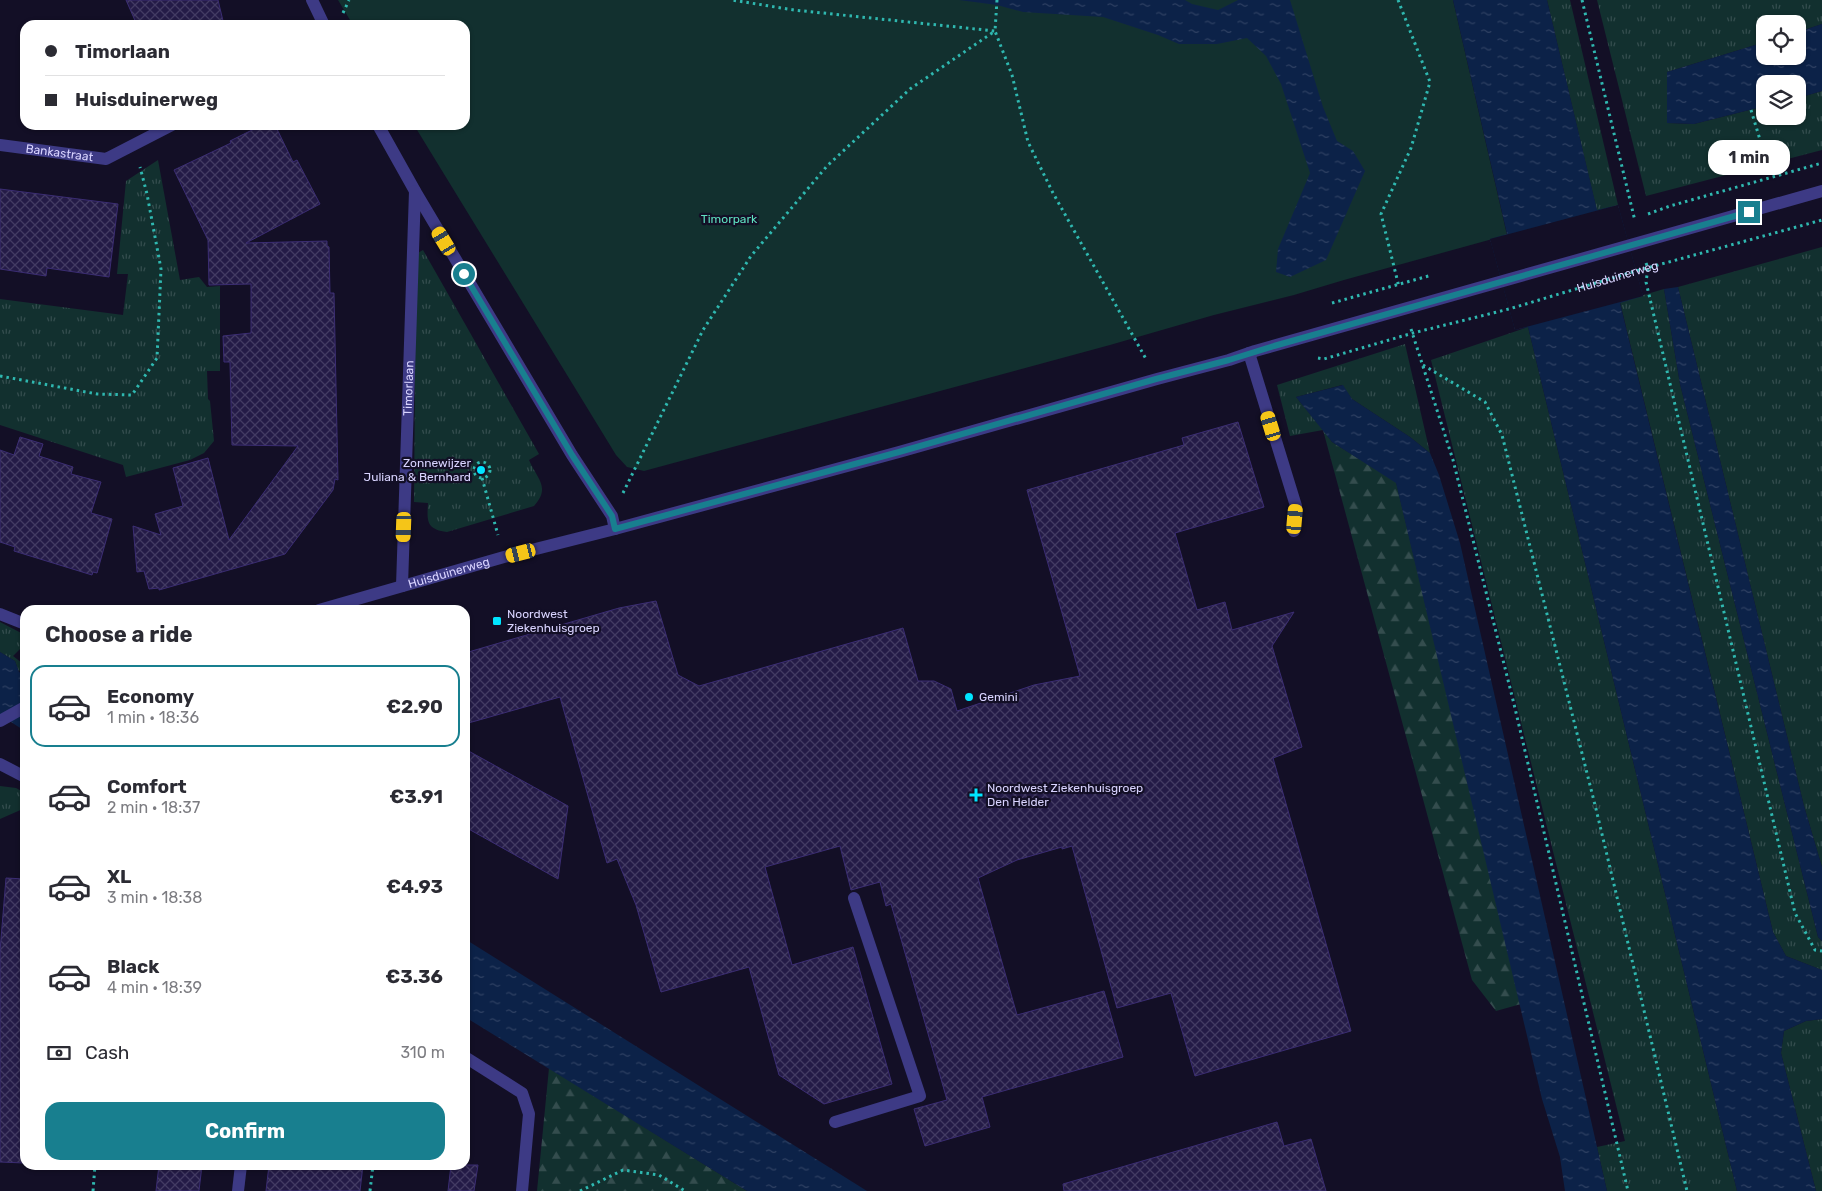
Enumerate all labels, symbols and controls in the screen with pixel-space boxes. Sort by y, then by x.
map controls [1756,15,1806,125]
button: locate [1756,15,1806,65]
text: Timorlaan [75,40,170,63]
button: layers [1756,75,1806,125]
text: Huisduinerweg [75,88,218,111]
callout: 1 min [1708,140,1790,174]
street label: Bankastraat [25,141,94,164]
text: 1 min [1729,148,1769,167]
route end [1738,201,1760,223]
park label: Timorpark [701,212,758,226]
car [429,224,458,258]
street label: Huisduinerweg [1575,258,1660,295]
route start [453,263,475,285]
street label: Timorlaan [401,360,416,416]
car [1259,409,1282,443]
place label: Zonnewijzer Juliana & Bernhard [364,456,471,484]
marker: Zonnewijzer Juliana & Bernhard [475,464,487,476]
car [1286,503,1303,535]
car [395,512,412,542]
car [504,542,537,564]
street label: Huisduinerweg [406,555,491,591]
place label: Noordwest Ziekenhuisgroep [507,607,600,635]
marker: Noordwest Ziekenhuisgroep [491,615,503,627]
text: Choose a ride [45,621,192,648]
icon: car [47,684,92,729]
text: Economy [107,685,194,708]
place label: Gemini [979,690,1018,704]
marker: Gemini [963,691,975,703]
text: €2.90 [386,695,443,718]
text: 1 min · 18:36 [107,708,199,727]
icon: car [47,774,92,819]
text: Comfort [107,775,187,798]
place label: Noordwest Ziekenhuisgroep Den Helder [987,781,1143,809]
text: €3.91 [389,785,443,808]
marker: Noordwest Ziekenhuisgroep Den Helder [969,788,983,802]
text: 2 min · 18:37 [107,798,200,817]
icon: car [47,864,92,909]
text: XL [107,865,131,888]
text: €4.93 [386,875,443,898]
text: 3 min · 18:38 [107,888,202,907]
icon: car [47,954,92,999]
text: Black [107,955,159,978]
text: €3.36 [385,965,443,988]
text: 4 min · 18:39 [107,978,202,997]
icon: cash [45,1039,73,1067]
text: Cash [85,1041,129,1064]
text: 310 m [401,1043,445,1062]
button: Confirm [45,1102,445,1160]

